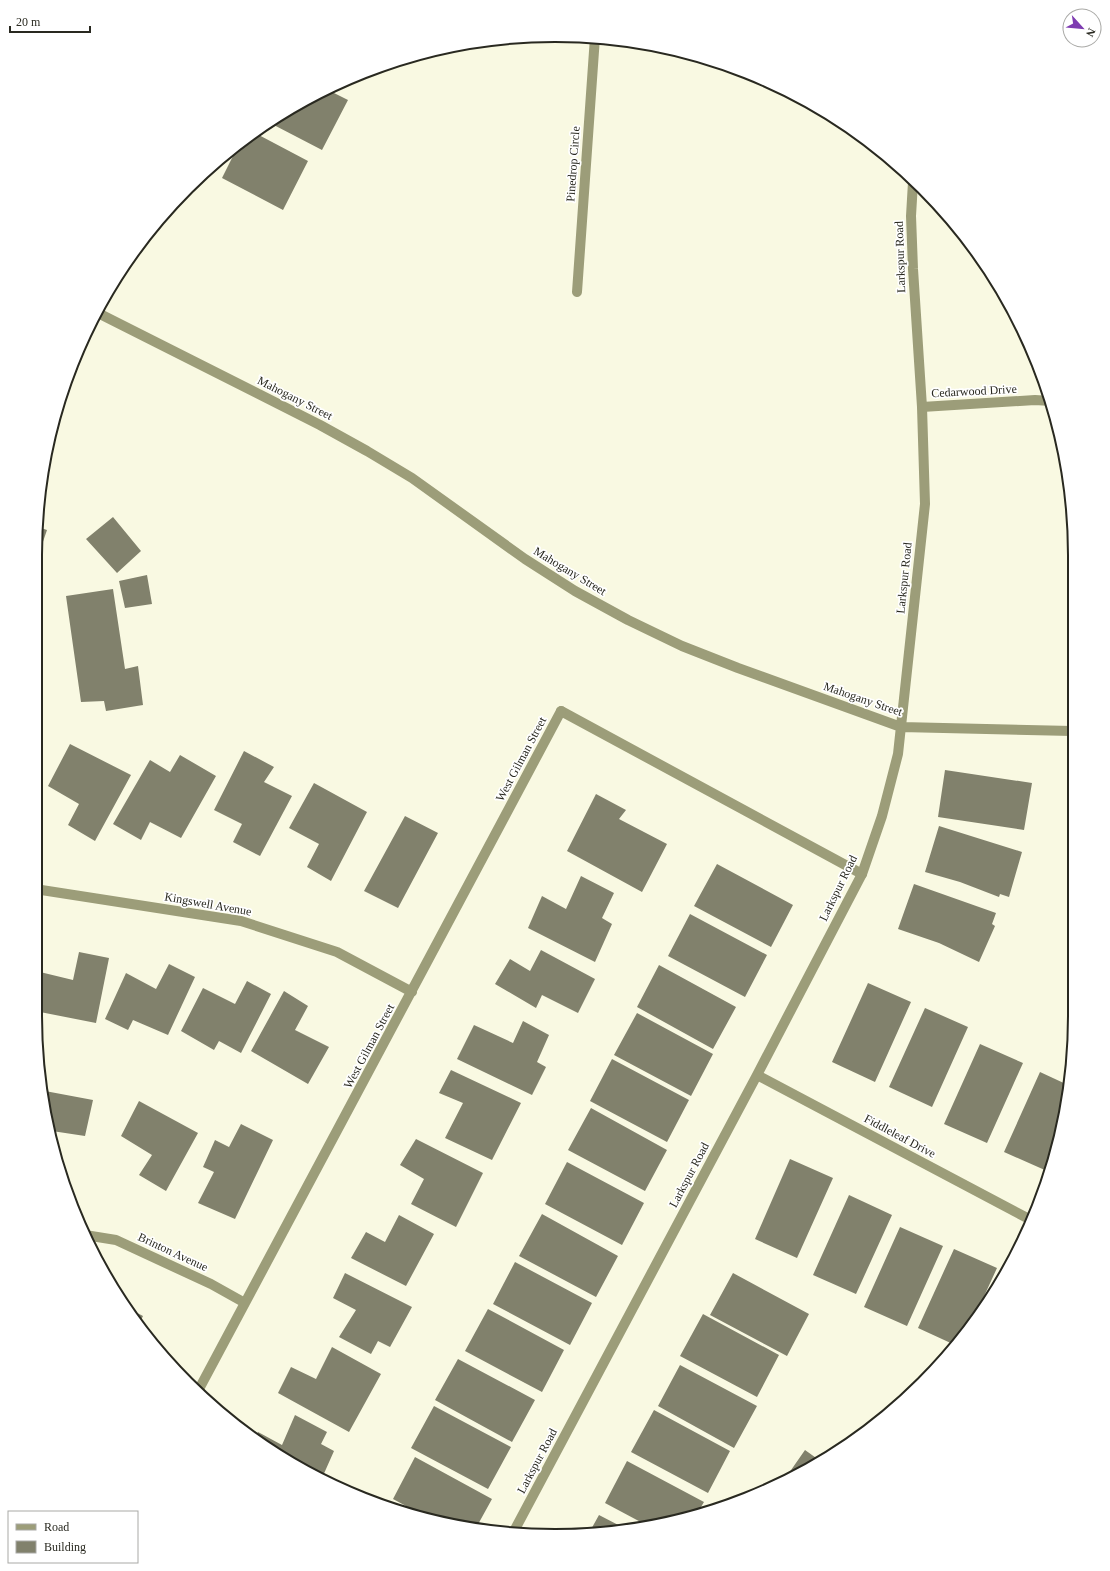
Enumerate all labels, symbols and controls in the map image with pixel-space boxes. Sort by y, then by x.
scale bar [10,8,90,34]
north arrow [1062,8,1102,48]
text: 20 m [16,15,41,29]
text: N [1084,26,1098,39]
street label: Pinedrop Circle [563,126,583,202]
street label: Larkspur Road [892,221,908,293]
street label: Mahogany Street [255,373,335,423]
street label: Cedarwood Drive [931,382,1017,400]
street label: Larkspur Road [893,542,915,614]
street label: Mahogany Street [531,544,609,599]
street label: Mahogany Street [822,679,905,719]
street label: West Gilman Street [493,714,549,804]
street label: Larkspur Road [816,853,860,923]
street label: Kingswell Avenue [163,889,253,919]
street label: West Gilman Street [341,1001,397,1091]
street label: Fiddleleaf Drive [862,1111,938,1161]
street label: Larkspur Road [666,1140,712,1210]
street label: Brinton Avenue [136,1230,210,1274]
street label: Larkspur Road [514,1426,560,1496]
legend [8,1511,138,1563]
text: Road [44,1520,69,1534]
text: Building [44,1540,86,1554]

